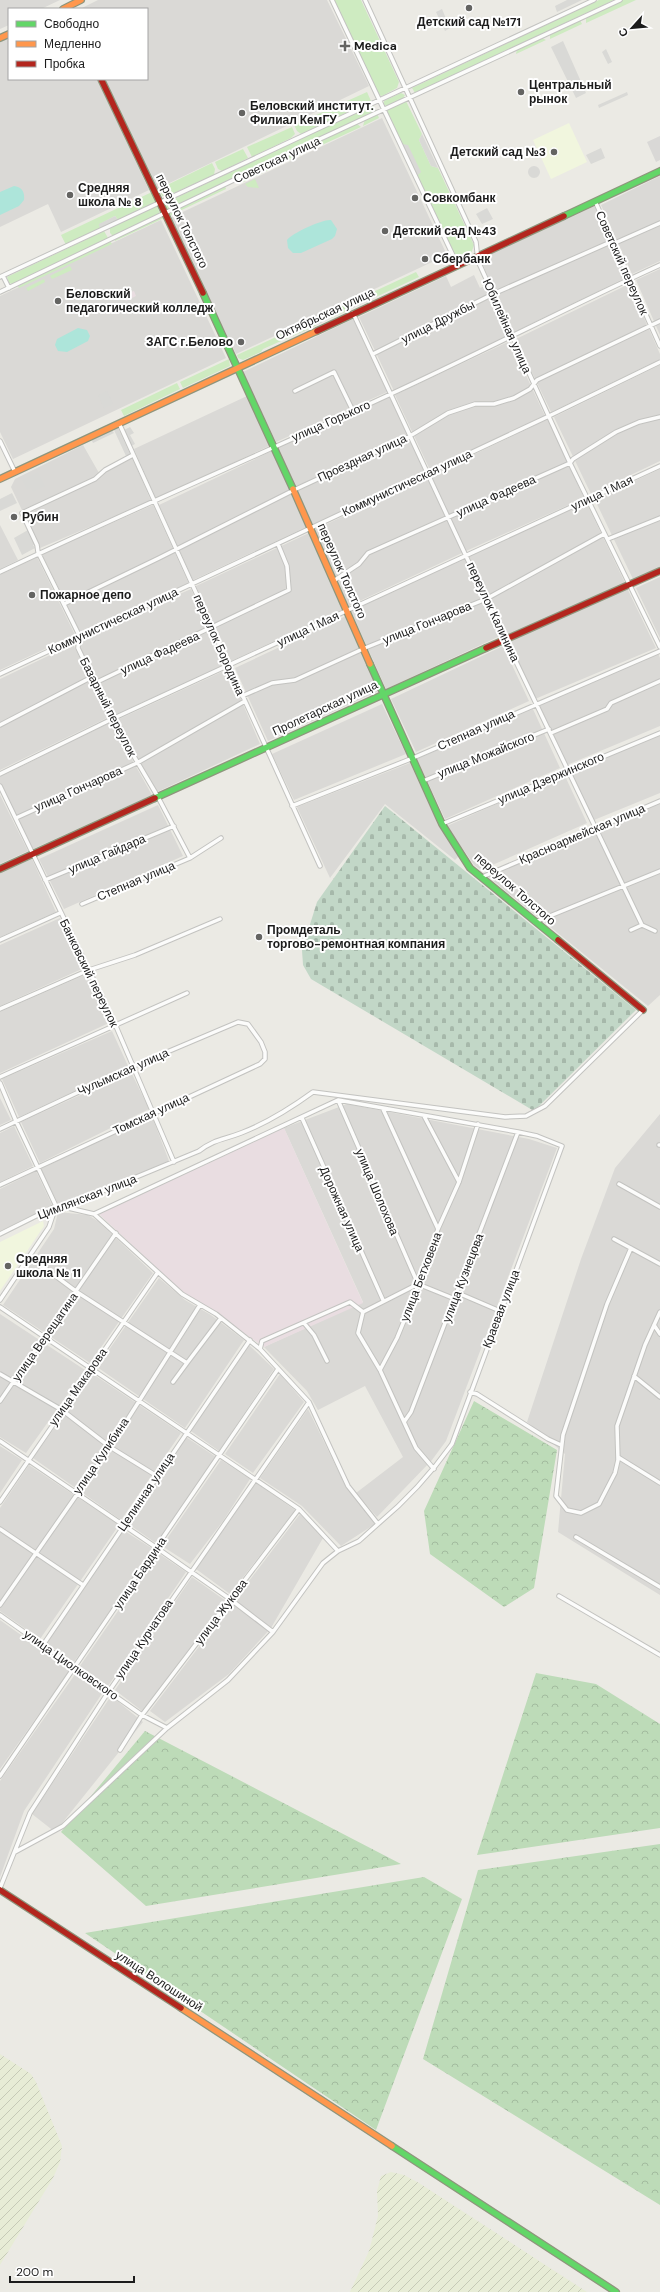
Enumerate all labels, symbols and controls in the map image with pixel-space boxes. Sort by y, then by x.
marker: Детский сад №171 [464,3,474,13]
legend [8,8,148,80]
north arrow [612,8,652,48]
place label: Детский сад №171 [417,14,521,30]
text: Свободно [44,16,99,32]
text: С [615,26,631,39]
text: Медленно [44,36,101,52]
place label: Mеdica [354,38,397,54]
marker: Mеdica [339,40,351,52]
text: Пробка [44,56,85,72]
place label: Центральный рынок [529,77,612,107]
marker: Центральный рынок [516,87,526,97]
place label: Беловский институт. Филиал КемГУ [250,98,374,128]
marker: Беловский институт. Филиал КемГУ [237,108,247,118]
street label: Советская улица [231,133,323,187]
place label: Детский сад №3 [450,144,546,160]
marker: Детский сад №3 [549,147,559,157]
street label: переулок Толстого [152,171,212,271]
place label: Средняя школа № 8 [78,180,142,210]
marker: Средняя школа № 8 [65,190,75,200]
place label: Совкомбанк [423,190,496,206]
marker: Совкомбанк [410,193,420,203]
street label: Советский переулок [592,208,652,318]
place label: Детский сад №43 [393,223,497,239]
marker: Детский сад №43 [380,226,390,236]
place label: Сбербанк [433,251,491,267]
marker: Сбербанк [420,254,430,264]
street label: Юбилейная улица [479,276,535,376]
street label: Октябрьская улица [273,284,377,344]
place label: Беловский педагогический колледж [66,286,214,316]
marker: Беловский педагогический колледж [53,296,63,306]
street label: улица Дружбы [398,297,478,347]
place label: ЗАГС г.Белово [146,334,233,350]
marker: ЗАГС г.Белово [236,337,246,347]
street label: улица Горького [289,396,373,445]
street label: Проездная улица [315,430,409,486]
street label: Коммунистическая улица [339,446,475,520]
street label: улица Фадеева [454,471,538,521]
street label: улица 1 Мая [569,472,635,514]
place label: Рубин [22,509,59,525]
marker: Рубин [9,512,19,522]
street label: переулок Толстого [314,521,370,622]
street label: переулок Калинина [463,560,523,665]
street label: Коммунистическая улица [45,584,181,658]
place label: Пожарное депо [40,587,131,603]
marker: Пожарное депо [27,590,37,600]
street label: переулок Бородина [190,592,249,698]
street label: улица Гончарова [380,598,474,648]
street label: улица 1 Мая [275,608,341,650]
street label: улица Фадеева [118,628,202,678]
street label: Базарный переулок [76,655,140,760]
street label: Пролетарская улица [270,676,381,739]
street label: Степная улица [435,706,518,754]
street label: улица Можайского [435,728,537,782]
street label: улица Дзержинского [496,748,607,808]
street label: улица Гончарова [32,762,125,816]
street label: Красноармейская улица [517,800,648,868]
street label: улица Гайдара [66,830,148,877]
street label: переулок Толстого [471,849,559,929]
street label: Степная улица [95,857,178,905]
street label: Банковский переулок [56,916,122,1030]
place label: Промдеталь торгово-ремонтная компания [267,922,445,952]
marker: Промдеталь торгово-ремонтная компания [254,932,264,942]
street label: Чулымская улица [75,1045,172,1099]
street label: Томская улица [110,1089,192,1139]
street label: улица Шолохова [352,1146,403,1238]
street label: Дорожная улица [316,1164,368,1255]
street label: Цимлянская улица [35,1171,139,1223]
street label: улица Бетховена [397,1230,446,1324]
street label: улица Кузнецова [439,1231,487,1325]
place label: Средняя школа № 11 [16,1251,81,1281]
marker: Средняя школа № 11 [3,1261,13,1271]
street label: Краевая улица [479,1267,523,1350]
street label: улица Верещагина [8,1289,82,1385]
street label: улица Макарова [45,1345,111,1429]
street label: улица Кулибина [69,1414,133,1498]
street label: Целинная улица [114,1449,178,1534]
street label: улица Бардина [110,1533,170,1612]
street label: улица Жукова [191,1576,251,1648]
street label: улица Курчатова [111,1596,177,1682]
street label: улица Циолковского [20,1626,122,1704]
street label: улица Волошиной [112,1947,206,2015]
scale bar [10,2258,134,2284]
text: 200 m [16,2264,53,2280]

